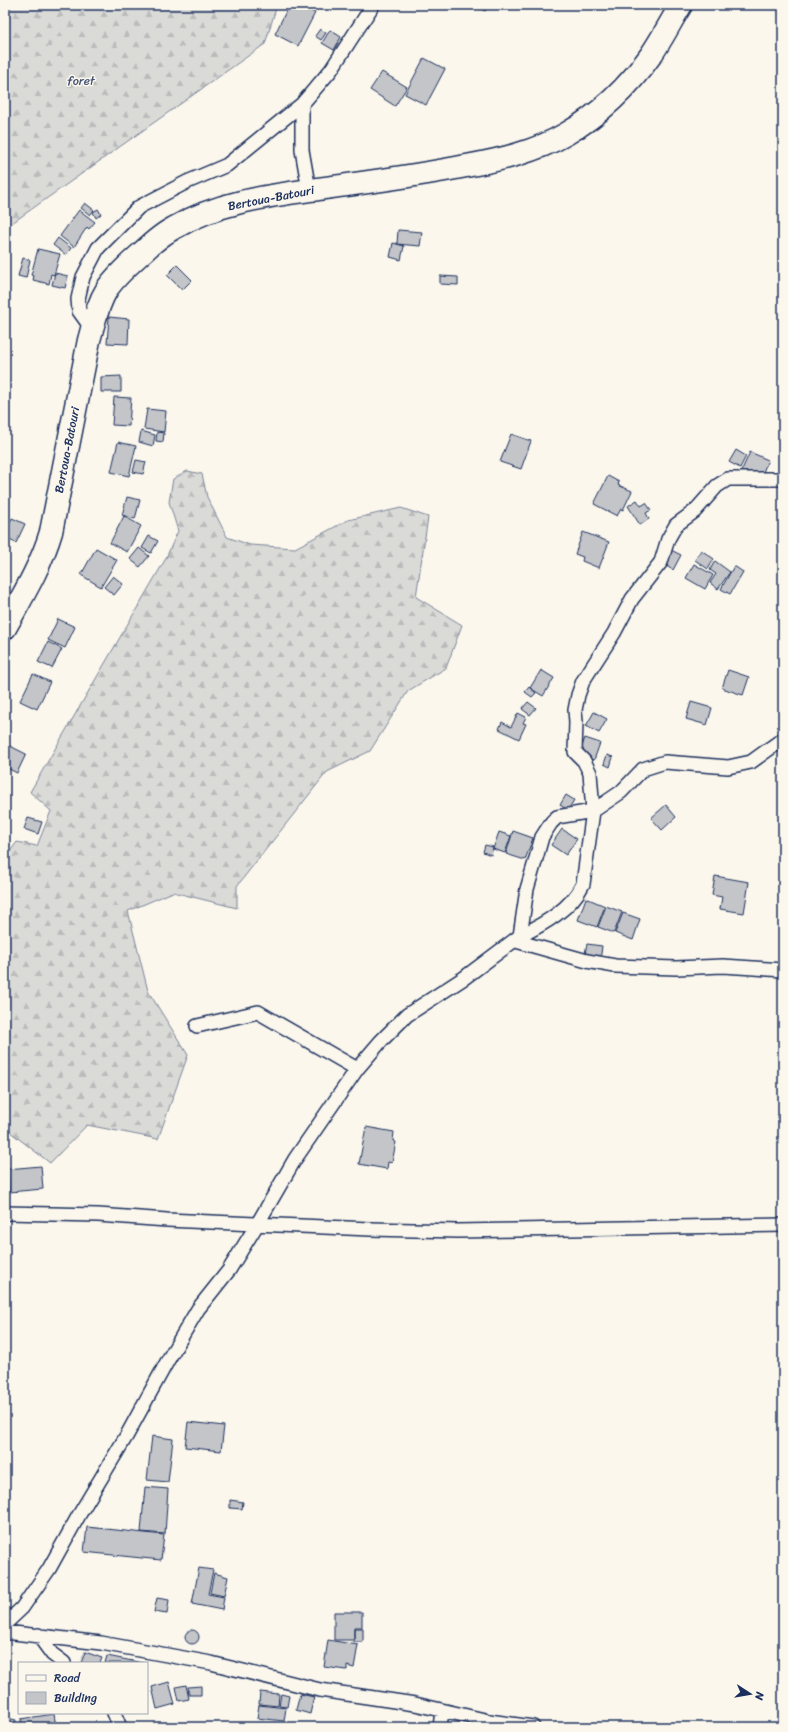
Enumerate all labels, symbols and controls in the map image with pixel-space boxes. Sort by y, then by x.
park label: foret [67,70,96,92]
street label: Bertoua-Batouri [226,179,317,217]
street label: Bertoua-Batouri [48,404,86,495]
legend [18,1662,148,1714]
text: Road [54,1667,81,1689]
north arrow [730,1674,770,1714]
text: Building [54,1687,97,1709]
text: N [749,1689,770,1702]

